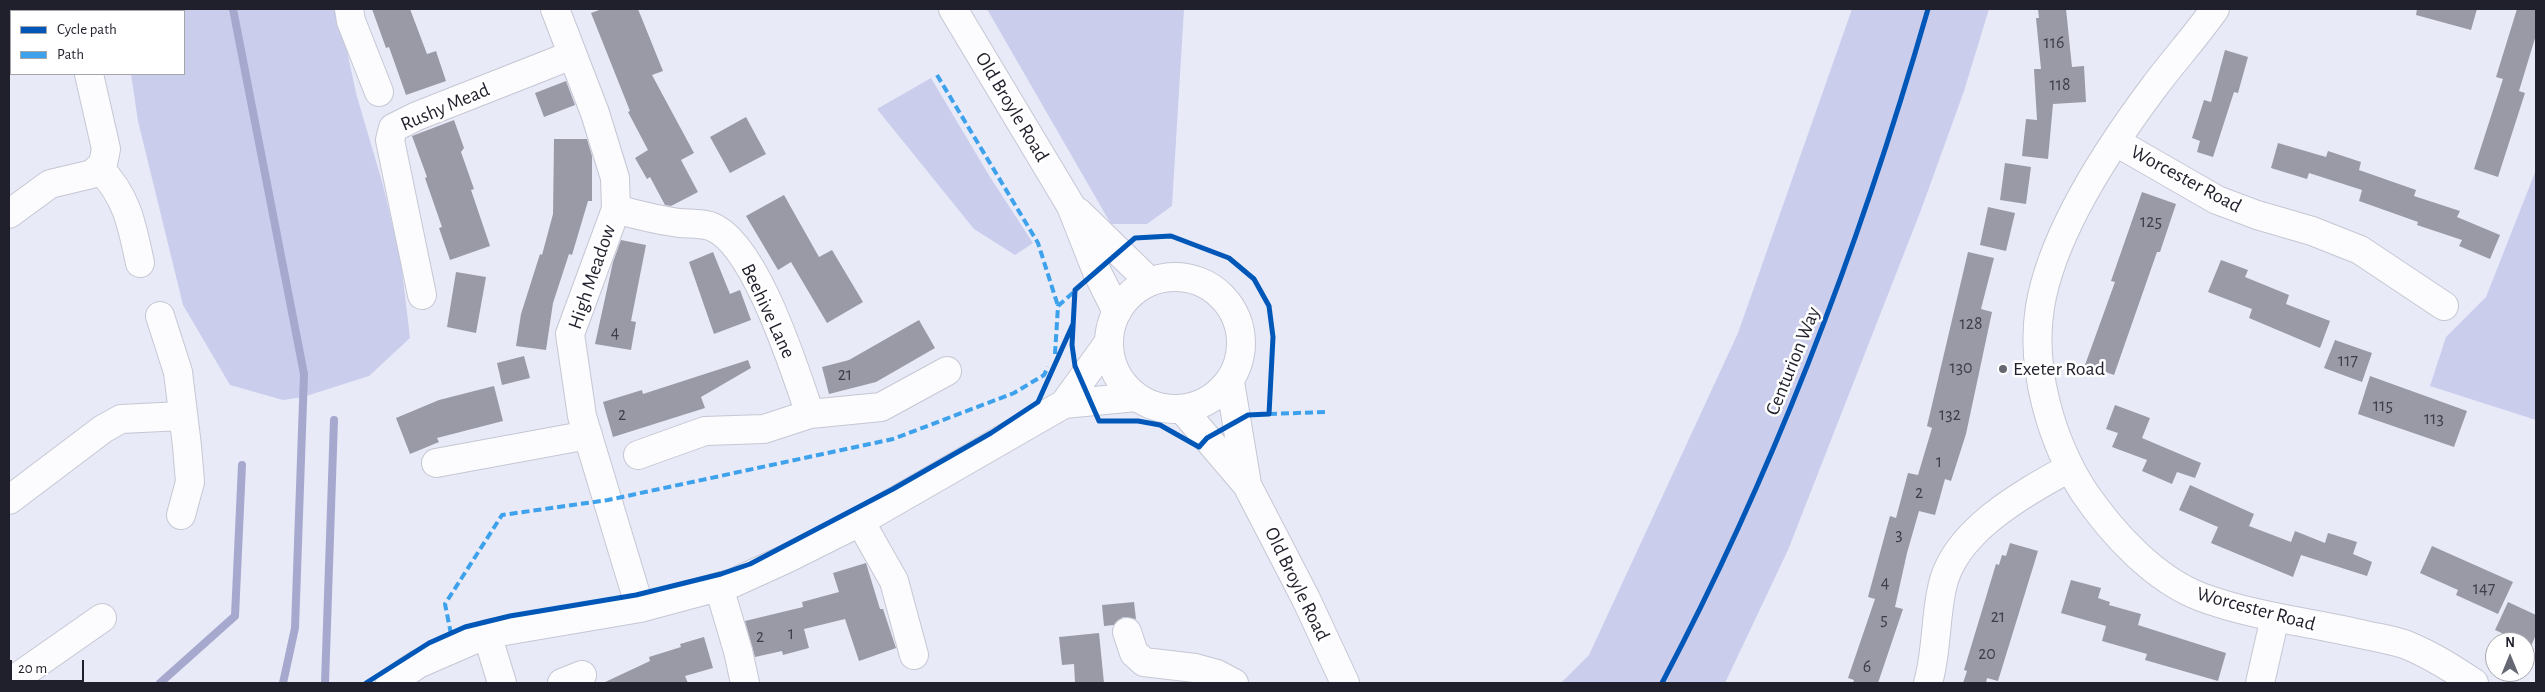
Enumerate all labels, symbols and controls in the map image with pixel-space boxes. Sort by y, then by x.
legend [10,10,185,75]
text: Cycle path [57,22,117,37]
house number: 116 [2044,32,2064,54]
text: Path [57,47,84,62]
street label: Old Broyle Road [970,48,1054,166]
house number: 118 [2050,74,2070,96]
street label: Rushy Mead [397,78,493,136]
street label: Worcester Road [2126,140,2246,218]
house number: 125 [2140,211,2162,233]
street label: High Meadow [563,221,621,333]
street label: Beehive Lane [736,260,800,362]
street label: Centurion Way [1760,303,1826,419]
house number: 128 [1960,313,1982,335]
house number: 4 [611,322,619,344]
house number: 117 [2338,350,2358,372]
house number: 130 [1949,357,1973,379]
place label: Exeter Road [2013,357,2105,381]
marker: Exeter Road [1997,363,2009,375]
house number: 21 [838,364,852,386]
house number: 115 [2373,395,2393,417]
house number: 2 [618,404,626,426]
house number: 132 [1939,404,1961,426]
house number: 113 [2424,408,2444,430]
house number: 1 [1936,451,1942,473]
house number: 2 [1915,482,1923,504]
street label: Old Broyle Road [1259,523,1335,645]
house number: 3 [1895,524,1903,546]
house number: 4 [1881,572,1889,594]
house number: 147 [2473,578,2495,600]
street label: Worcester Road [2194,582,2318,636]
house number: 21 [1991,606,2005,628]
house number: 5 [1880,609,1888,631]
house number: 1 [788,623,794,645]
house number: 2 [756,626,764,648]
north arrow [2485,632,2535,682]
text: N [2505,636,2515,650]
house number: 20 [1978,643,1996,665]
scale bar [12,650,86,682]
house number: 6 [1863,656,1871,678]
text: 20 m [18,661,47,676]

